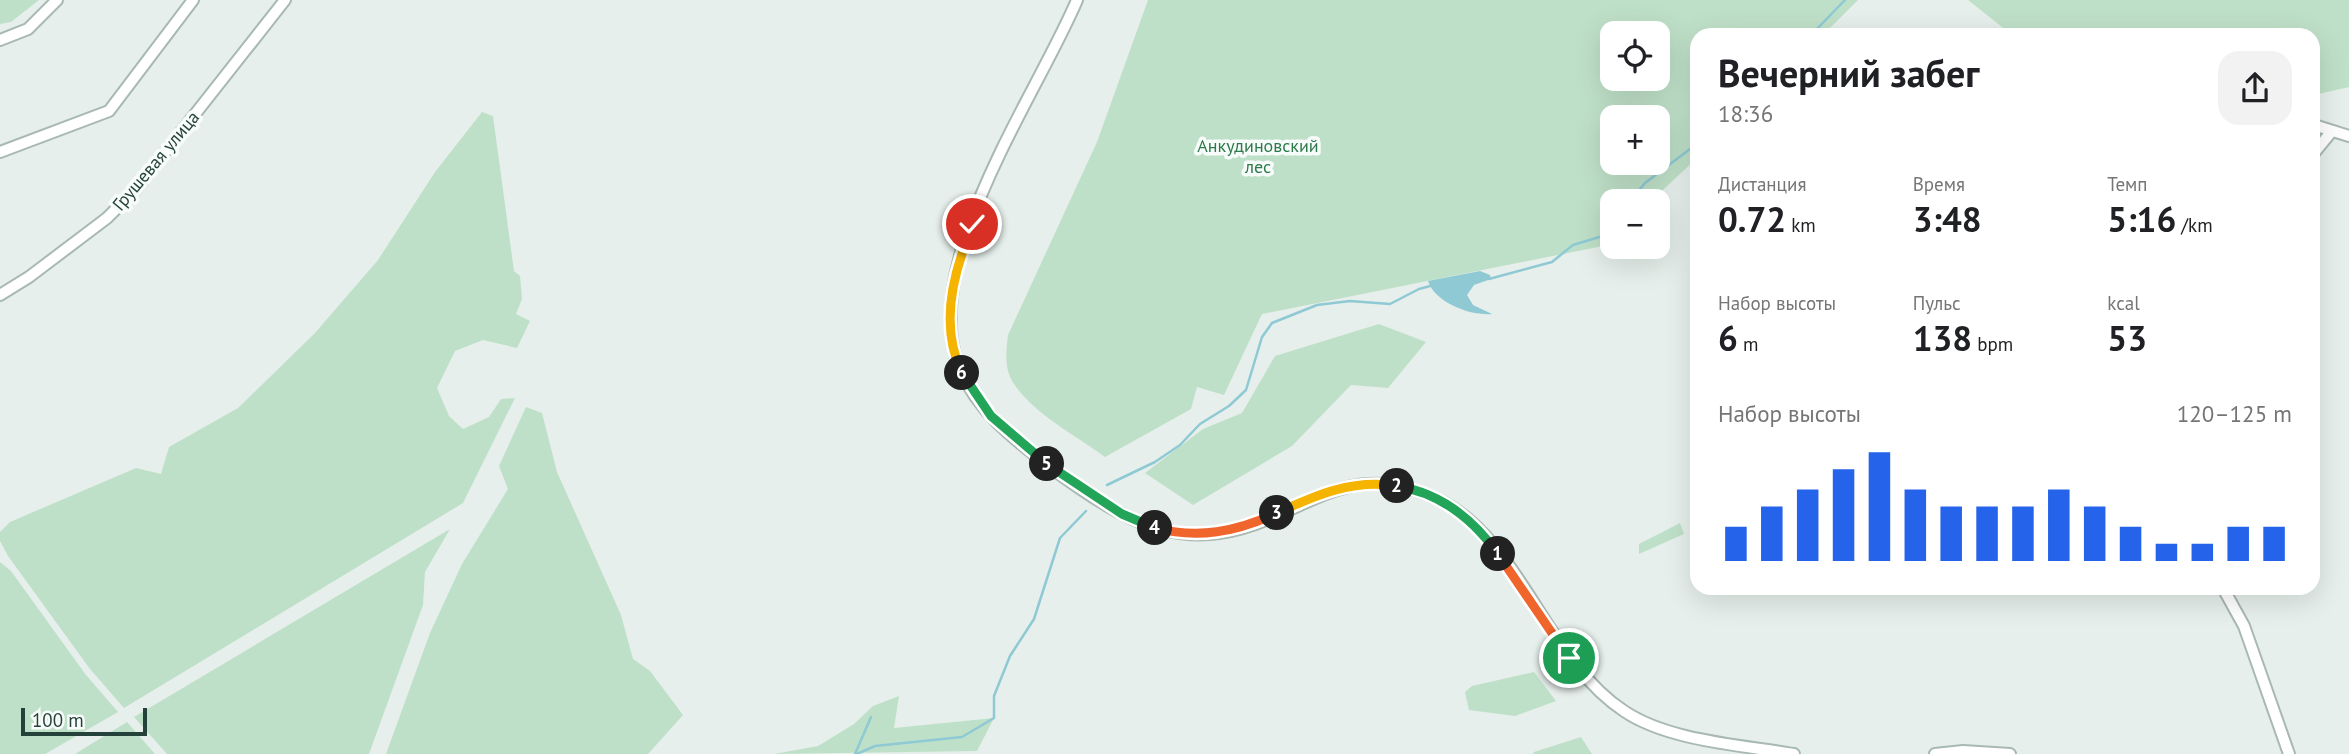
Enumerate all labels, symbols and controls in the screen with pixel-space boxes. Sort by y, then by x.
map controls [1600,21,1670,259]
button: locate [1600,21,1670,91]
text: Вечерний забег [1718,48,1979,97]
button: share [2218,51,2292,125]
text: 18:36 [1718,99,1773,128]
button: + [1600,105,1670,175]
street label: Грушевая улица [107,106,204,215]
park label: Анкудиновский лес [1197,134,1319,178]
text: Дистанция [1718,172,1806,196]
text: Время [1913,172,1965,196]
text: Темп [2107,172,2148,196]
button: − [1600,189,1670,259]
pin [942,194,1002,254]
text: 0.72 [1718,196,1786,242]
text: 3:48 [1913,196,1982,242]
text: 5:16 [2107,196,2176,242]
icon: check [953,205,991,243]
text: km [1786,213,1816,237]
text: /km [2176,213,2213,237]
text: Набор высоты [1718,291,1836,315]
text: Пульс [1913,291,1961,315]
text: kcal [2107,291,2140,315]
text: 6 [1718,315,1738,361]
text: 138 [1913,315,1972,361]
text: 53 [2107,315,2147,361]
text: m [1738,332,1758,356]
text: bpm [1972,332,2013,356]
pin: 6 [944,356,979,390]
text: 6 [956,360,967,384]
text: Набор высоты [1718,399,1861,428]
text: 120–125 m [2177,399,2292,428]
pin: 5 [1030,447,1064,482]
text: 5 [1041,451,1052,475]
pin: 2 [1380,468,1414,504]
text: 2 [1391,473,1402,497]
pin: 3 [1260,496,1294,530]
text: 3 [1271,500,1282,524]
pin: 4 [1138,510,1172,546]
text: 4 [1149,515,1160,539]
pin: 1 [1480,536,1516,572]
text: 1 [1492,541,1503,565]
pin [1539,628,1599,688]
icon: arrive [1550,639,1588,677]
scale bar [21,705,147,737]
text: 100 m [32,708,84,732]

